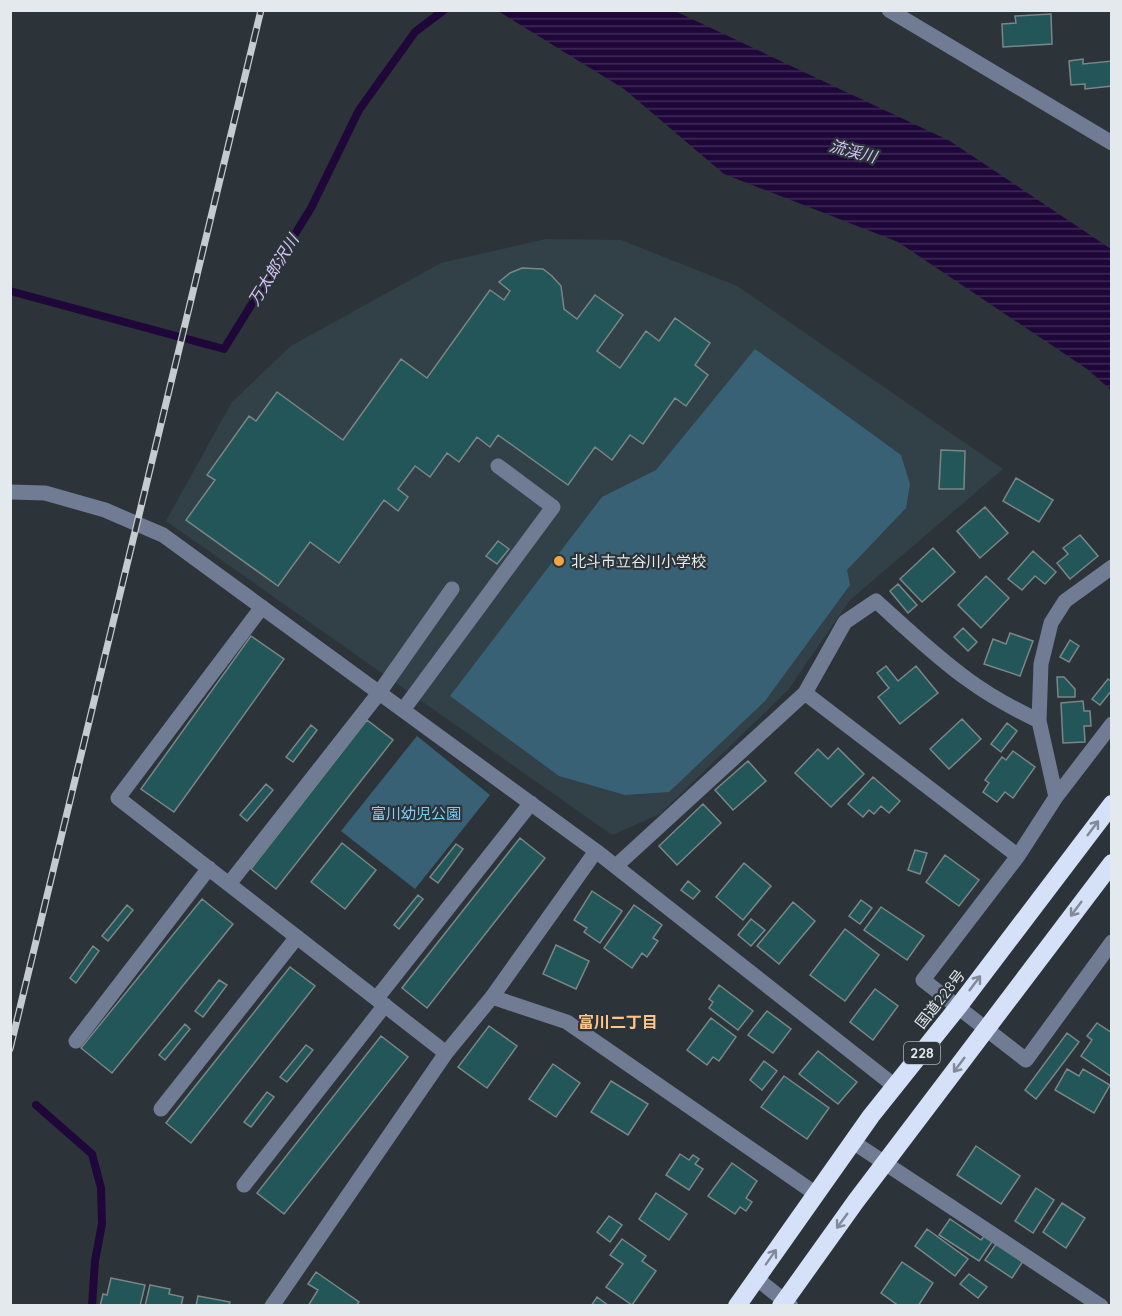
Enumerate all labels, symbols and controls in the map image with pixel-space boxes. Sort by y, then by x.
water label: 流渓川 [827,135,881,167]
water label: 万太郎沢川 [243,229,304,309]
place label: 北斗市立谷川小学校 [571,552,706,571]
marker: 北斗市立谷川小学校 [552,554,566,568]
park label: 富川幼児公園 [371,804,461,823]
one-way arrow [1087,821,1099,837]
one-way arrow [1070,901,1083,917]
street label: 国道228号 [911,966,969,1032]
one-way arrow [969,976,982,992]
district label: 富川二丁目 [578,1012,658,1032]
road number: 228 [904,1042,940,1064]
one-way arrow [952,1057,965,1073]
one-way arrow [835,1212,848,1228]
one-way arrow [765,1250,777,1266]

